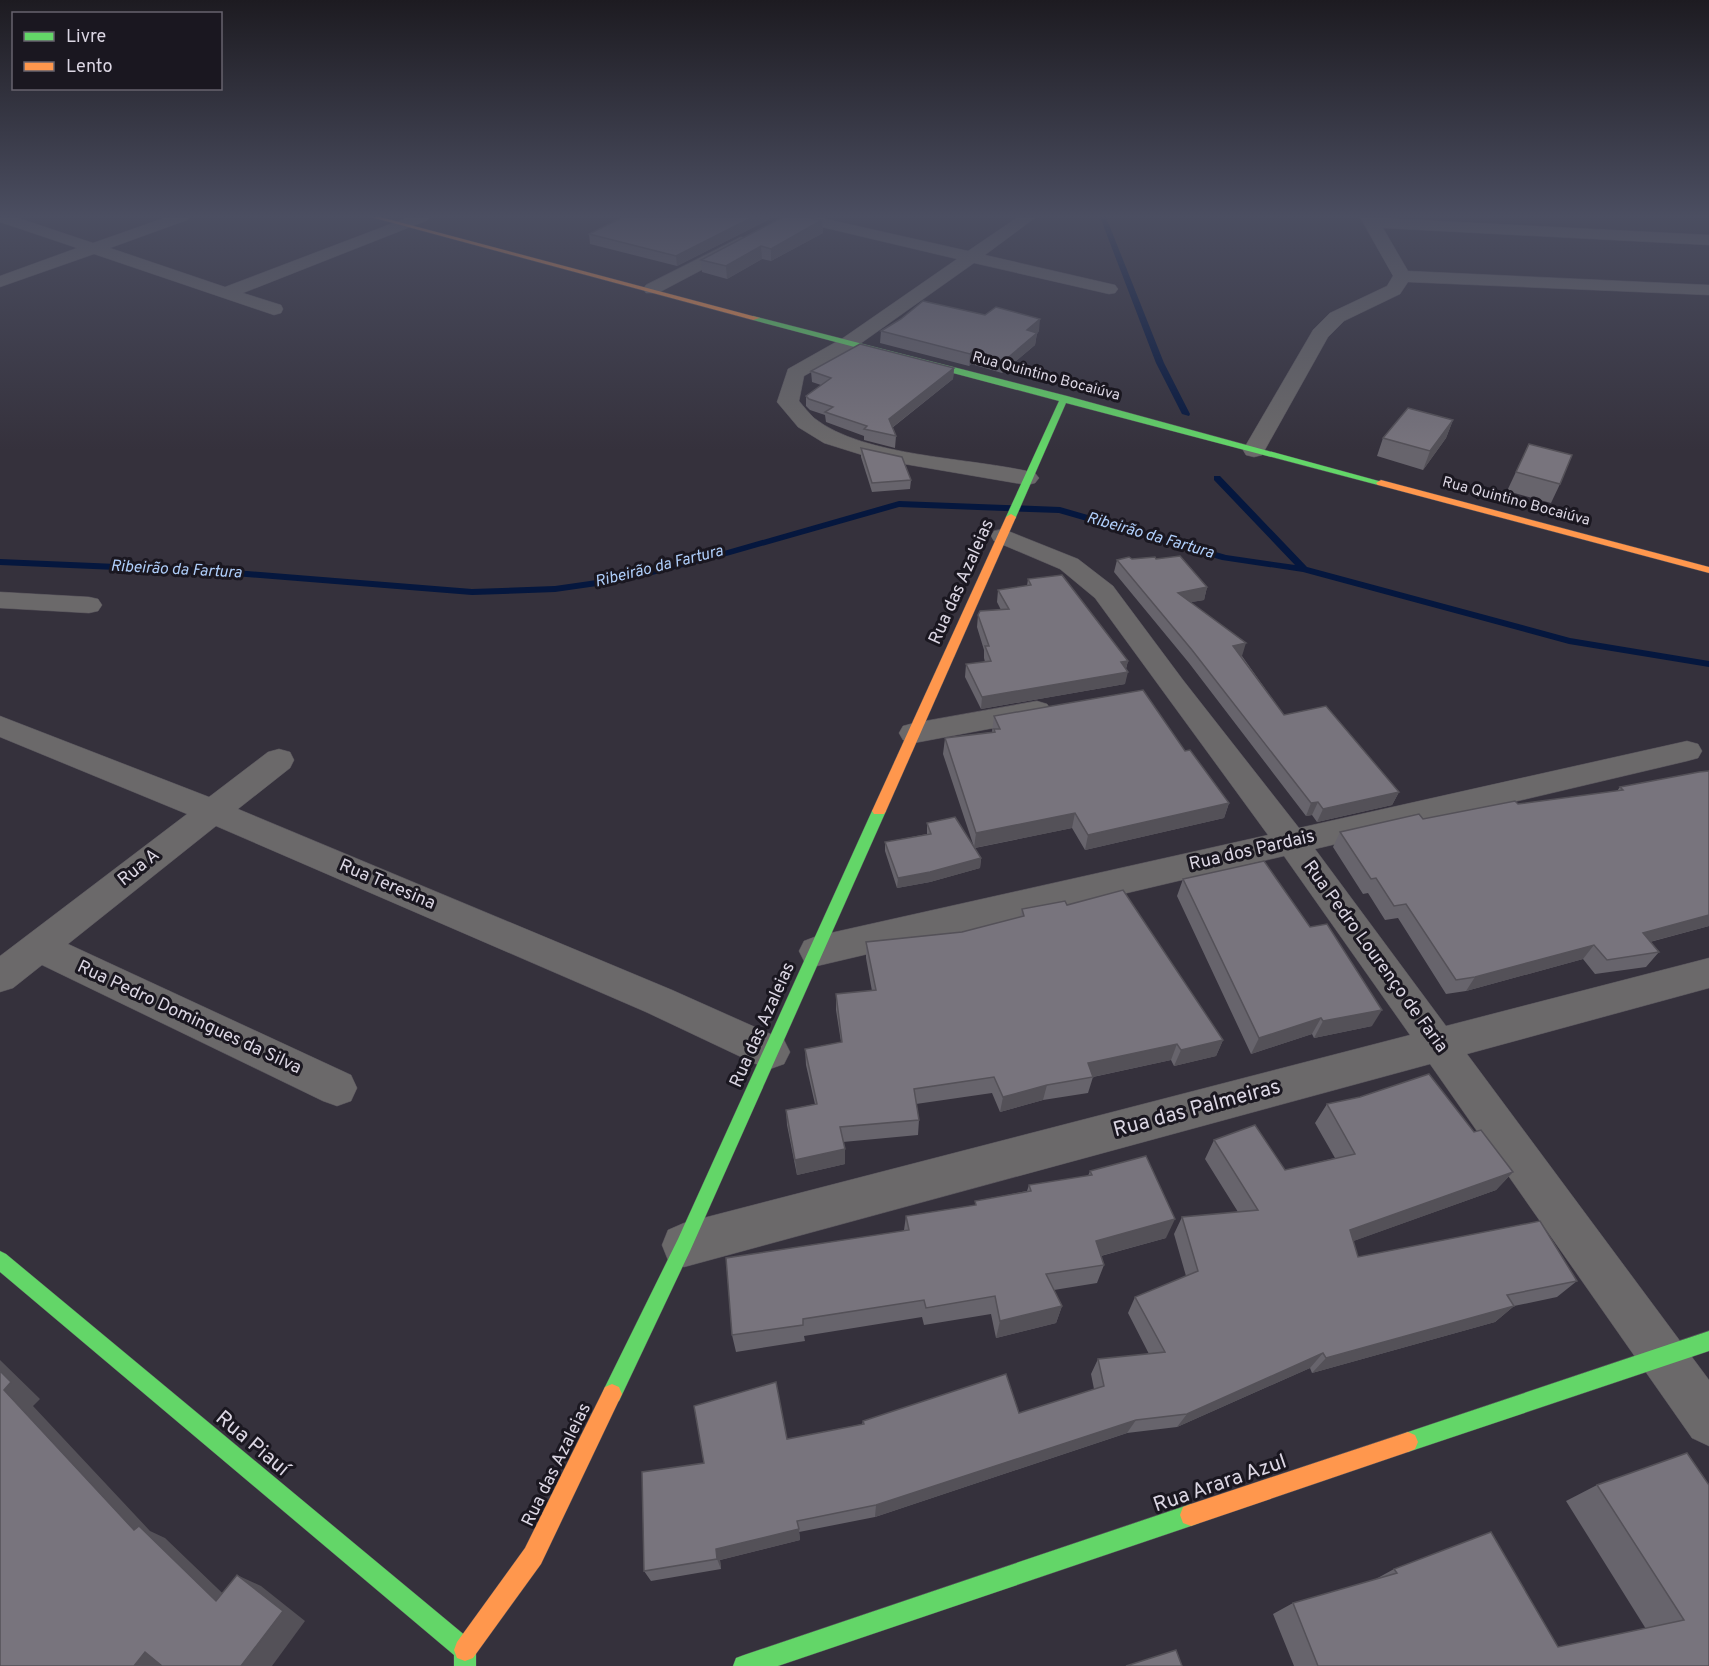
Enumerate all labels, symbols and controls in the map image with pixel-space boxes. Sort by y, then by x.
legend [12,12,222,90]
text: Livre [66,26,106,49]
text: Lento [66,56,112,79]
street label: Rua Quintino Bocaiúva [970,348,1122,406]
street label: Rua Quintino Bocaiúva [1440,473,1592,531]
water label: Ribeirão da Fartura [1084,508,1217,564]
street label: Rua das Azaleias [924,516,1000,648]
water label: Ribeirão da Fartura [593,541,726,593]
water label: Ribeirão da Fartura [110,557,243,583]
street label: Rua dos Pardais [1187,825,1317,877]
street label: Rua A [113,844,165,892]
street label: Rua Teresina [335,854,439,916]
street label: Rua Pedro Lourenço de Faria [1298,856,1452,1058]
street label: Rua Pedro Domingues da Silva [73,956,305,1080]
street label: Rua das Azaleias [725,959,801,1091]
street label: Rua das Palmeiras [1110,1074,1284,1144]
street label: Rua das Azaleias [517,1399,597,1531]
street label: Rua Piauí [209,1405,296,1484]
street label: Rua Arara Azul [1150,1449,1290,1519]

